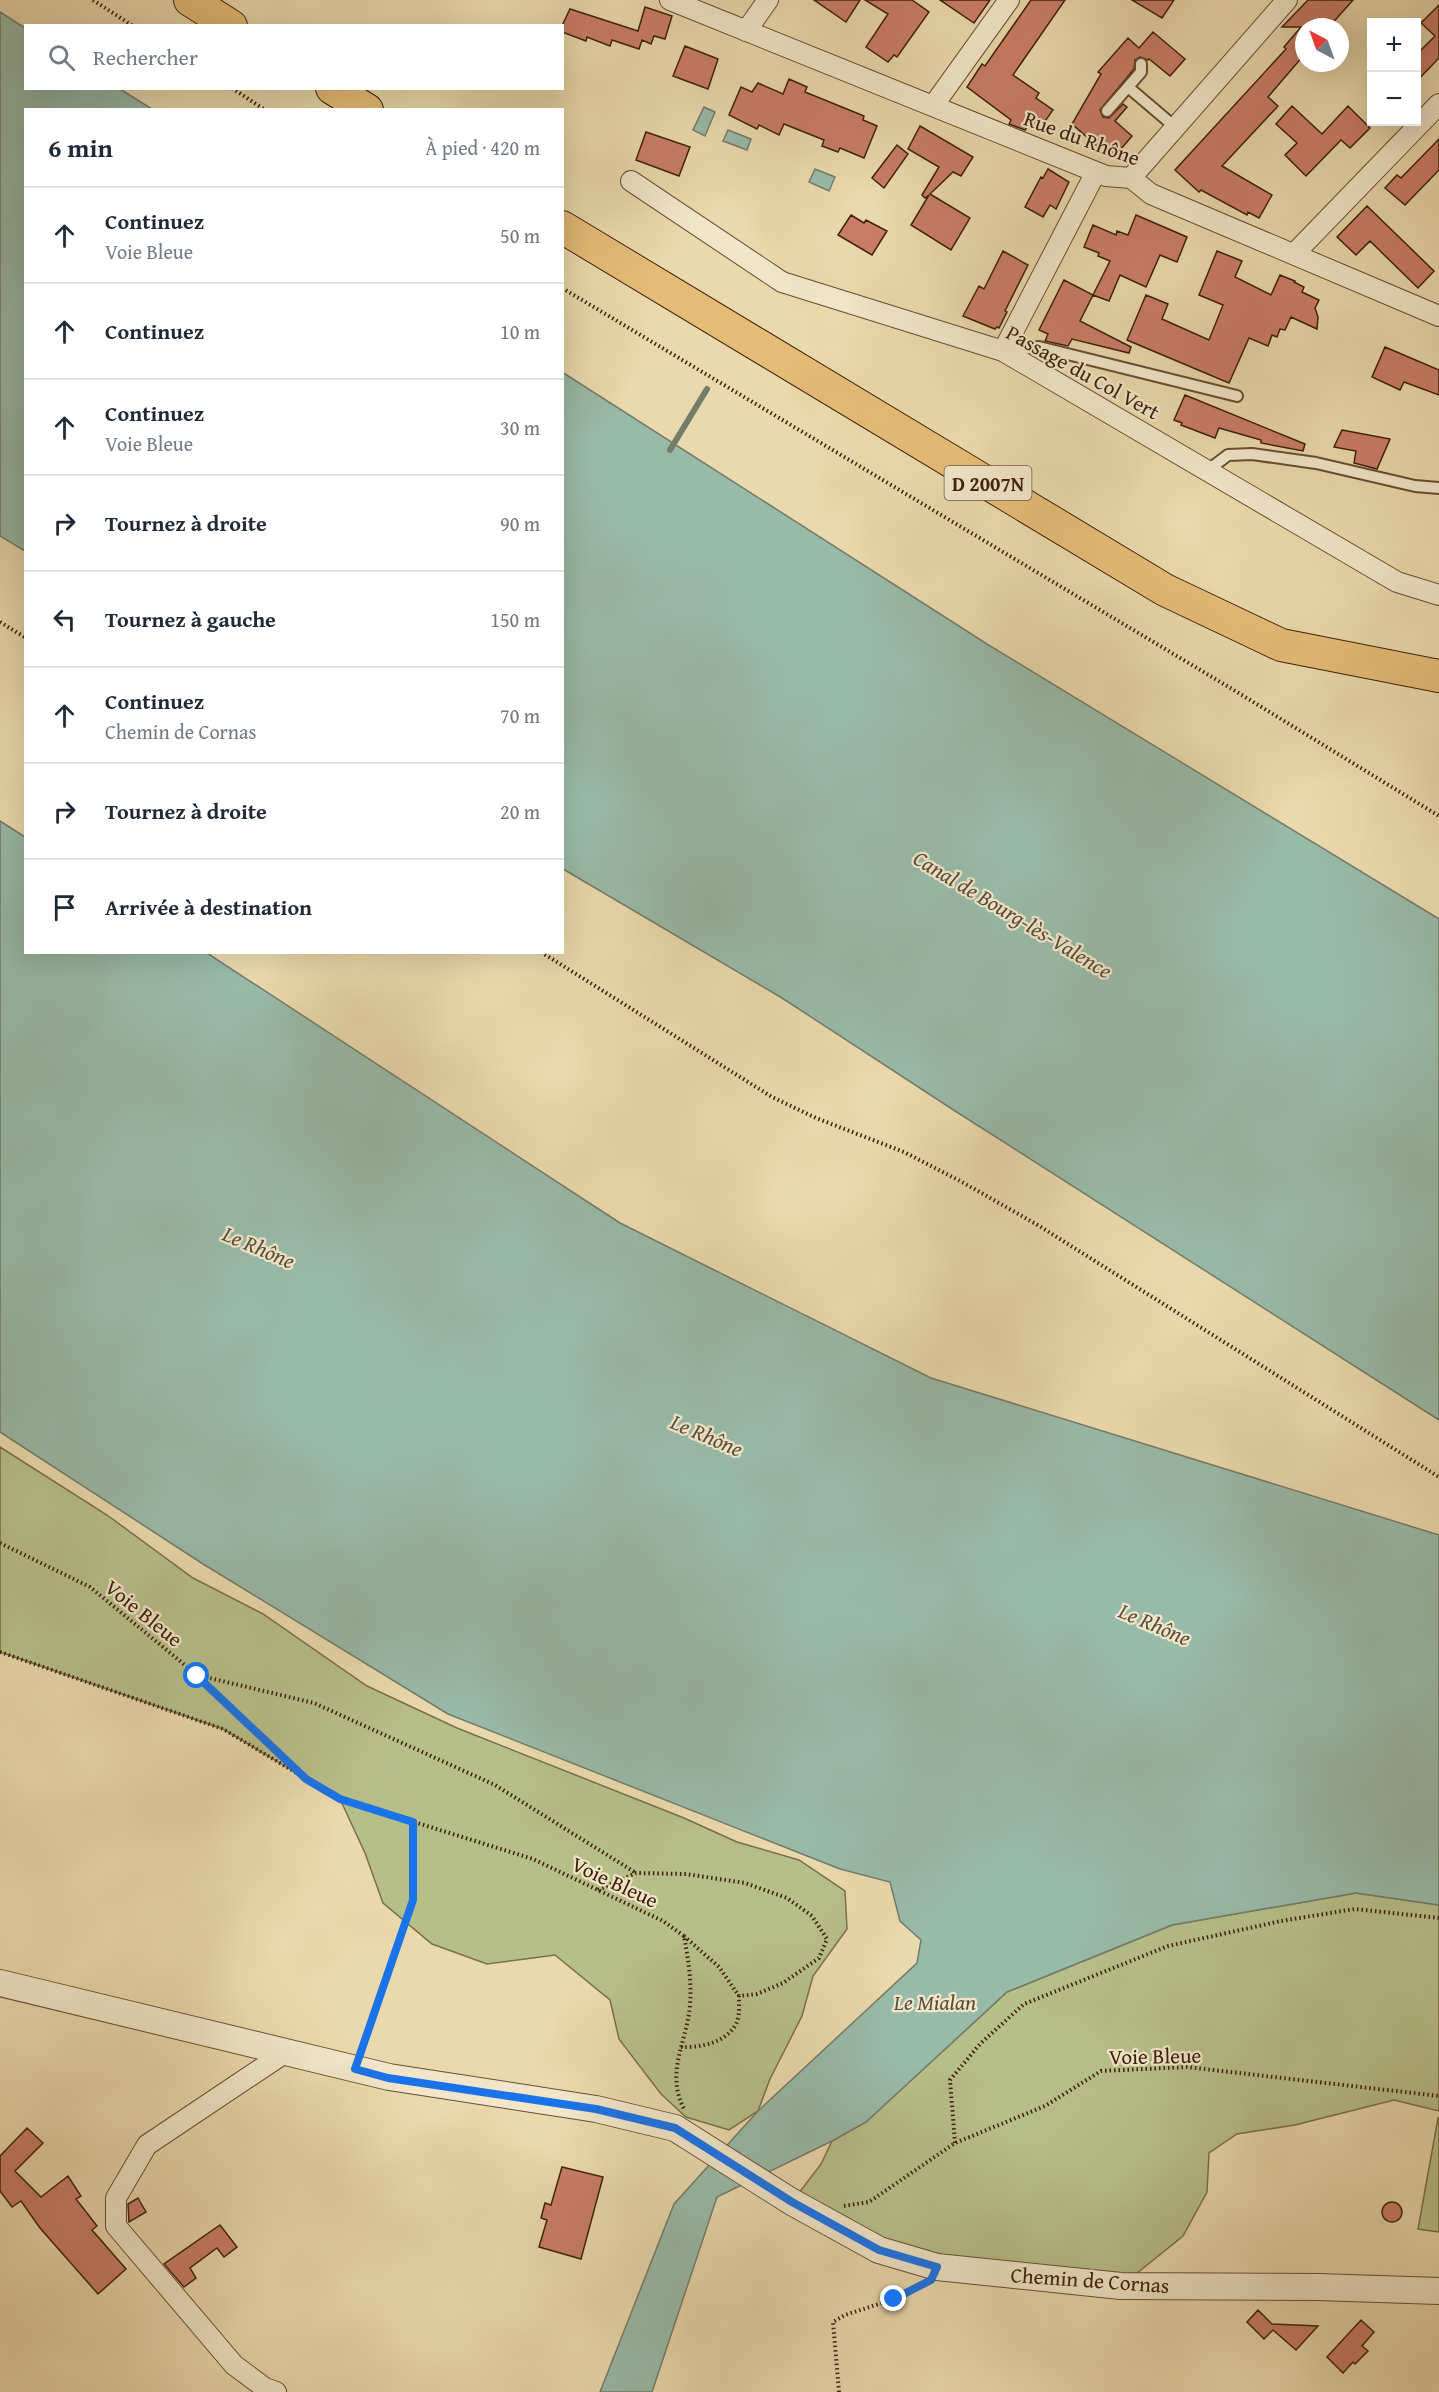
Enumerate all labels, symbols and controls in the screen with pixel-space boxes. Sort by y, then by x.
north arrow [1295,18,1349,72]
map controls [1367,18,1421,126]
button: + [1367,18,1421,72]
search box [24,24,564,90]
icon: search [45,41,78,74]
text: Rechercher [93,41,198,73]
button: − [1367,72,1421,126]
street label: Rue du Rhône [1020,103,1144,173]
text: 6 min [48,128,113,167]
text: À pied · 420 m [425,133,540,162]
text: Continuez [105,205,204,237]
icon: ahead [48,219,81,252]
text: 50 m [500,221,540,250]
text: Voie Bleue [105,237,193,266]
icon: ahead [48,315,81,348]
text: Continuez [105,315,204,347]
text: 10 m [500,317,540,346]
street label: Passage du Col Vert [1001,317,1166,427]
text: Continuez [105,397,204,429]
icon: ahead [48,411,81,444]
text: 30 m [500,413,540,442]
text: Voie Bleue [105,429,193,458]
road number: D 2007N [944,466,1032,500]
icon: right [48,507,81,540]
text: Tournez à droite [105,507,267,539]
text: 90 m [500,509,540,538]
icon: left [48,603,81,636]
text: Tournez à gauche [105,603,276,635]
text: 150 m [490,605,540,634]
text: Continuez [105,685,204,717]
icon: ahead [48,699,81,732]
text: 70 m [500,701,540,730]
text: Chemin de Cornas [105,717,256,746]
icon: right [48,795,81,828]
text: Tournez à droite [105,795,267,827]
text: 20 m [500,797,540,826]
water label: Canal de Bourg-lès-Valence [907,842,1119,986]
icon: arrive [48,891,81,924]
text: Arrivée à destination [105,891,312,923]
water label: Le Rhône [217,1217,300,1277]
water label: Le Rhône [665,1405,748,1465]
street label: Voie Bleue [98,1572,190,1654]
water label: Le Rhône [1113,1594,1196,1654]
route start [183,1662,209,1688]
street label: Voie Bleue [567,1848,664,1916]
water label: Le Mialan [893,1986,976,2018]
street label: Voie Bleue [1108,2040,1202,2072]
street label: Chemin de Cornas [1010,2259,1170,2301]
route end [880,2285,906,2311]

